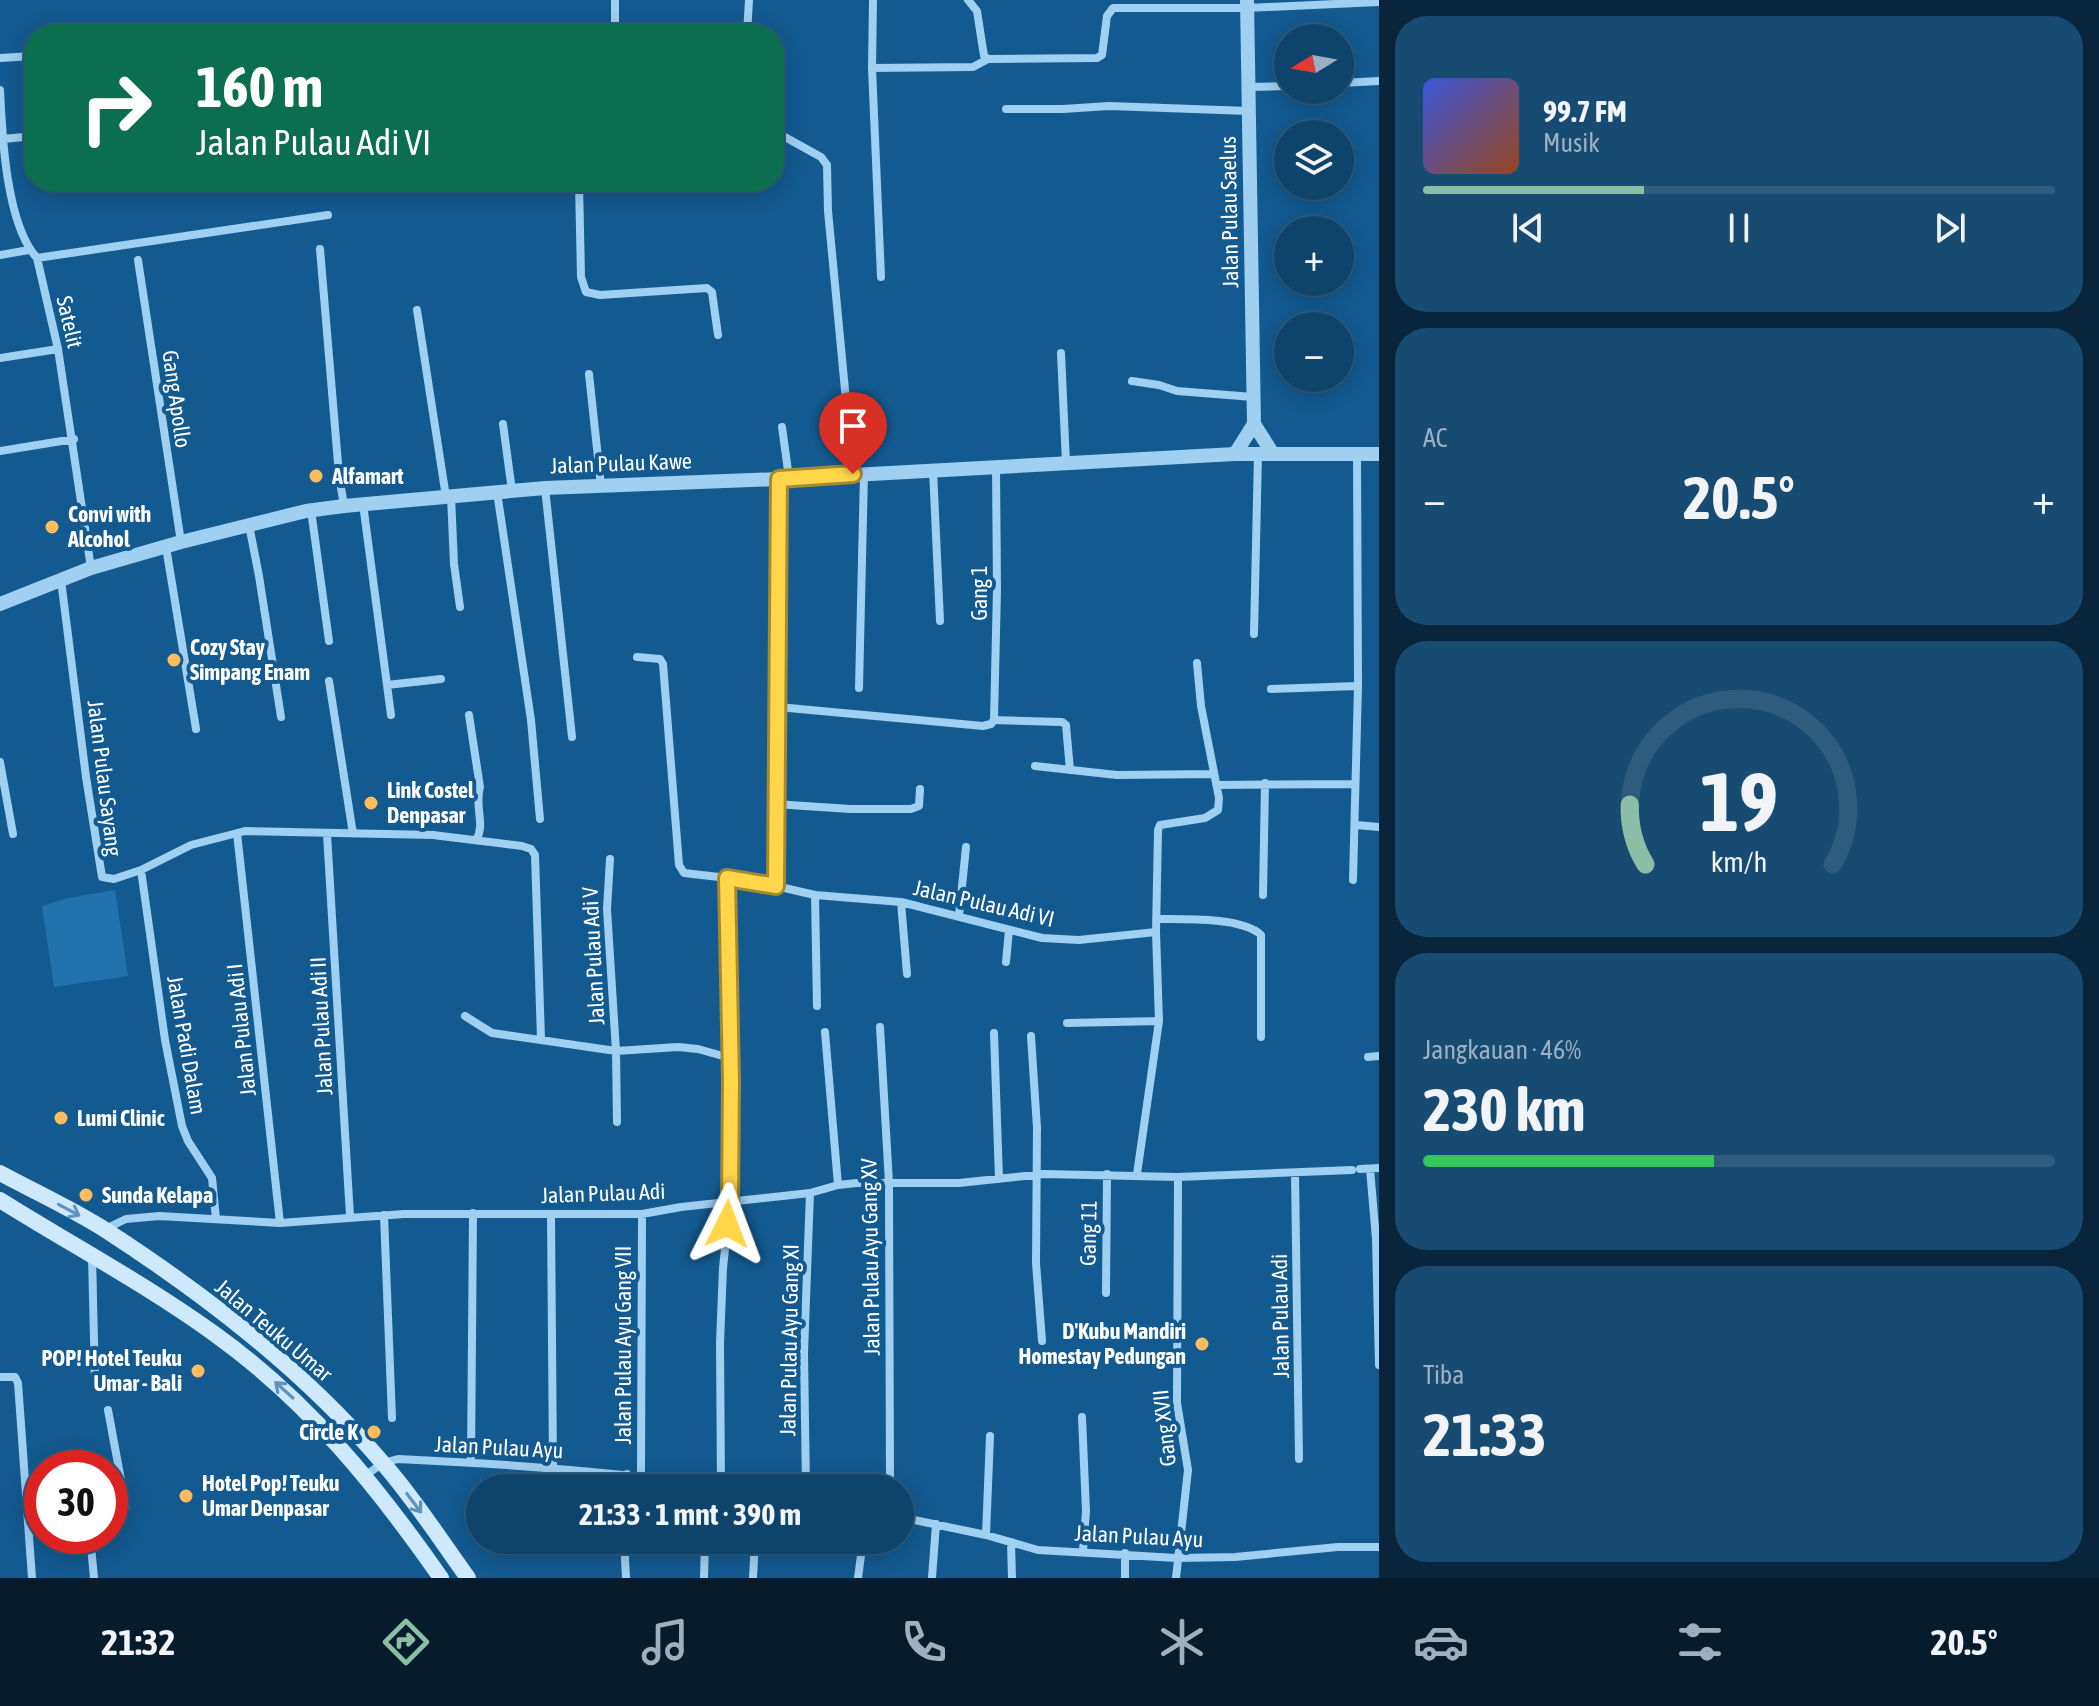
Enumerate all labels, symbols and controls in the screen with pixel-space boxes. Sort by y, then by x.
north arrow [1274,24,1354,104]
map controls [1274,24,1354,392]
text: 160 m [196,55,323,119]
icon: right [64,56,168,160]
text: 99.7 FM [1543,94,1627,128]
button: layers [1274,120,1354,200]
text: Jalan Pulau Adi VI [196,121,431,163]
text: Musik [1543,128,1600,158]
street label: Jalan Pulau Saelus [1215,136,1243,288]
icon: previous [1506,206,1550,250]
icon: pause [1717,206,1761,250]
icon: next [1928,206,1972,250]
button: + [1274,216,1354,296]
street label: Satelit [51,293,89,351]
button: − [1274,312,1354,392]
street label: Gang Apollo [157,348,197,450]
pin [819,392,887,474]
icon: arrive [831,404,875,448]
text: AC [1423,423,1447,453]
street label: Jalan Pulau Kawe [550,448,692,478]
place label: Alfamart [331,463,404,489]
text: 20.5° [1683,463,1795,532]
marker: Alfamart [307,467,325,485]
text: − [1423,473,1446,523]
text: + [2032,473,2055,523]
place label: Convi with Alcohol [67,501,151,552]
marker: Convi with Alcohol [43,518,61,536]
street label: Gang 1 [966,565,992,621]
place label: Cozy Stay Simpang Enam [190,634,310,685]
marker: Cozy Stay Simpang Enam [165,651,183,669]
street label: Jalan Pulau Sayang [83,699,128,858]
text: 19 [1700,753,1778,849]
place label: Link Costel Denpasar [387,777,475,828]
marker: Link Costel Denpasar [362,794,380,812]
text: km/h [1711,845,1767,878]
street label: Jalan Pulau Adi VI [911,874,1057,932]
street label: Jalan Pulau Adi V [576,886,610,1026]
street label: Jalan Pulau Adi II [304,956,338,1096]
street label: Jalan Pulau Adi I [221,962,261,1098]
street label: Jalan Padi Dalam [162,974,212,1116]
text: Jangkauan · 46% [1423,1035,1581,1065]
text: 230 km [1423,1075,1585,1144]
place label: Lumi Clinic [77,1105,166,1131]
marker: Lumi Clinic [52,1109,70,1127]
street label: Jalan Pulau Ayu Gang XV [855,1158,885,1356]
street label: Jalan Pulau Adi [540,1178,666,1208]
place label: Sunda Kelapa [102,1182,213,1208]
position arrow [685,1182,769,1266]
marker: Sunda Kelapa [77,1186,95,1204]
street label: Gang 11 [1074,1200,1102,1266]
one-way arrow [56,1203,80,1219]
street label: Jalan Pulau Ayu Gang XI [774,1244,804,1436]
street label: Jalan Pulau Ayu Gang VII [610,1246,636,1444]
street label: Jalan Pulau Adi [1266,1254,1294,1378]
street label: Jalan Teuku Umar [210,1273,338,1387]
place label: D'Kubu Mandiri Homestay Pedungan [1019,1318,1186,1369]
marker: D'Kubu Mandiri Homestay Pedungan [1193,1335,1211,1353]
place label: POP! Hotel Teuku Umar - Bali [42,1345,182,1396]
text: Tiba [1423,1360,1464,1390]
marker: POP! Hotel Teuku Umar - Bali [189,1362,207,1380]
one-way arrow [274,1382,294,1400]
street label: Gang XVII [1147,1388,1181,1468]
text: 21:33 [1423,1400,1546,1469]
place label: Circle K [299,1419,358,1445]
marker: Circle K [365,1423,383,1441]
street label: Jalan Pulau Ayu [434,1431,564,1463]
speed limit sign: 30 [24,1450,128,1554]
place label: Hotel Pop! Teuku Umar Denpasar [202,1470,339,1521]
marker: Hotel Pop! Teuku Umar Denpasar [177,1487,195,1505]
one-way arrow [406,1492,423,1513]
text: 21:33 · 1 mnt · 390 m [579,1497,801,1531]
street label: Jalan Pulau Ayu [1074,1520,1204,1552]
icon: directions [378,1614,434,1670]
icon: music [637,1614,693,1670]
icon: phone [896,1614,952,1670]
icon: climate [1154,1614,1210,1670]
icon: car [1413,1614,1469,1670]
icon: filters [1672,1614,1728,1670]
text: 21:32 [101,1621,175,1663]
text: 20.5° [1930,1621,1998,1663]

